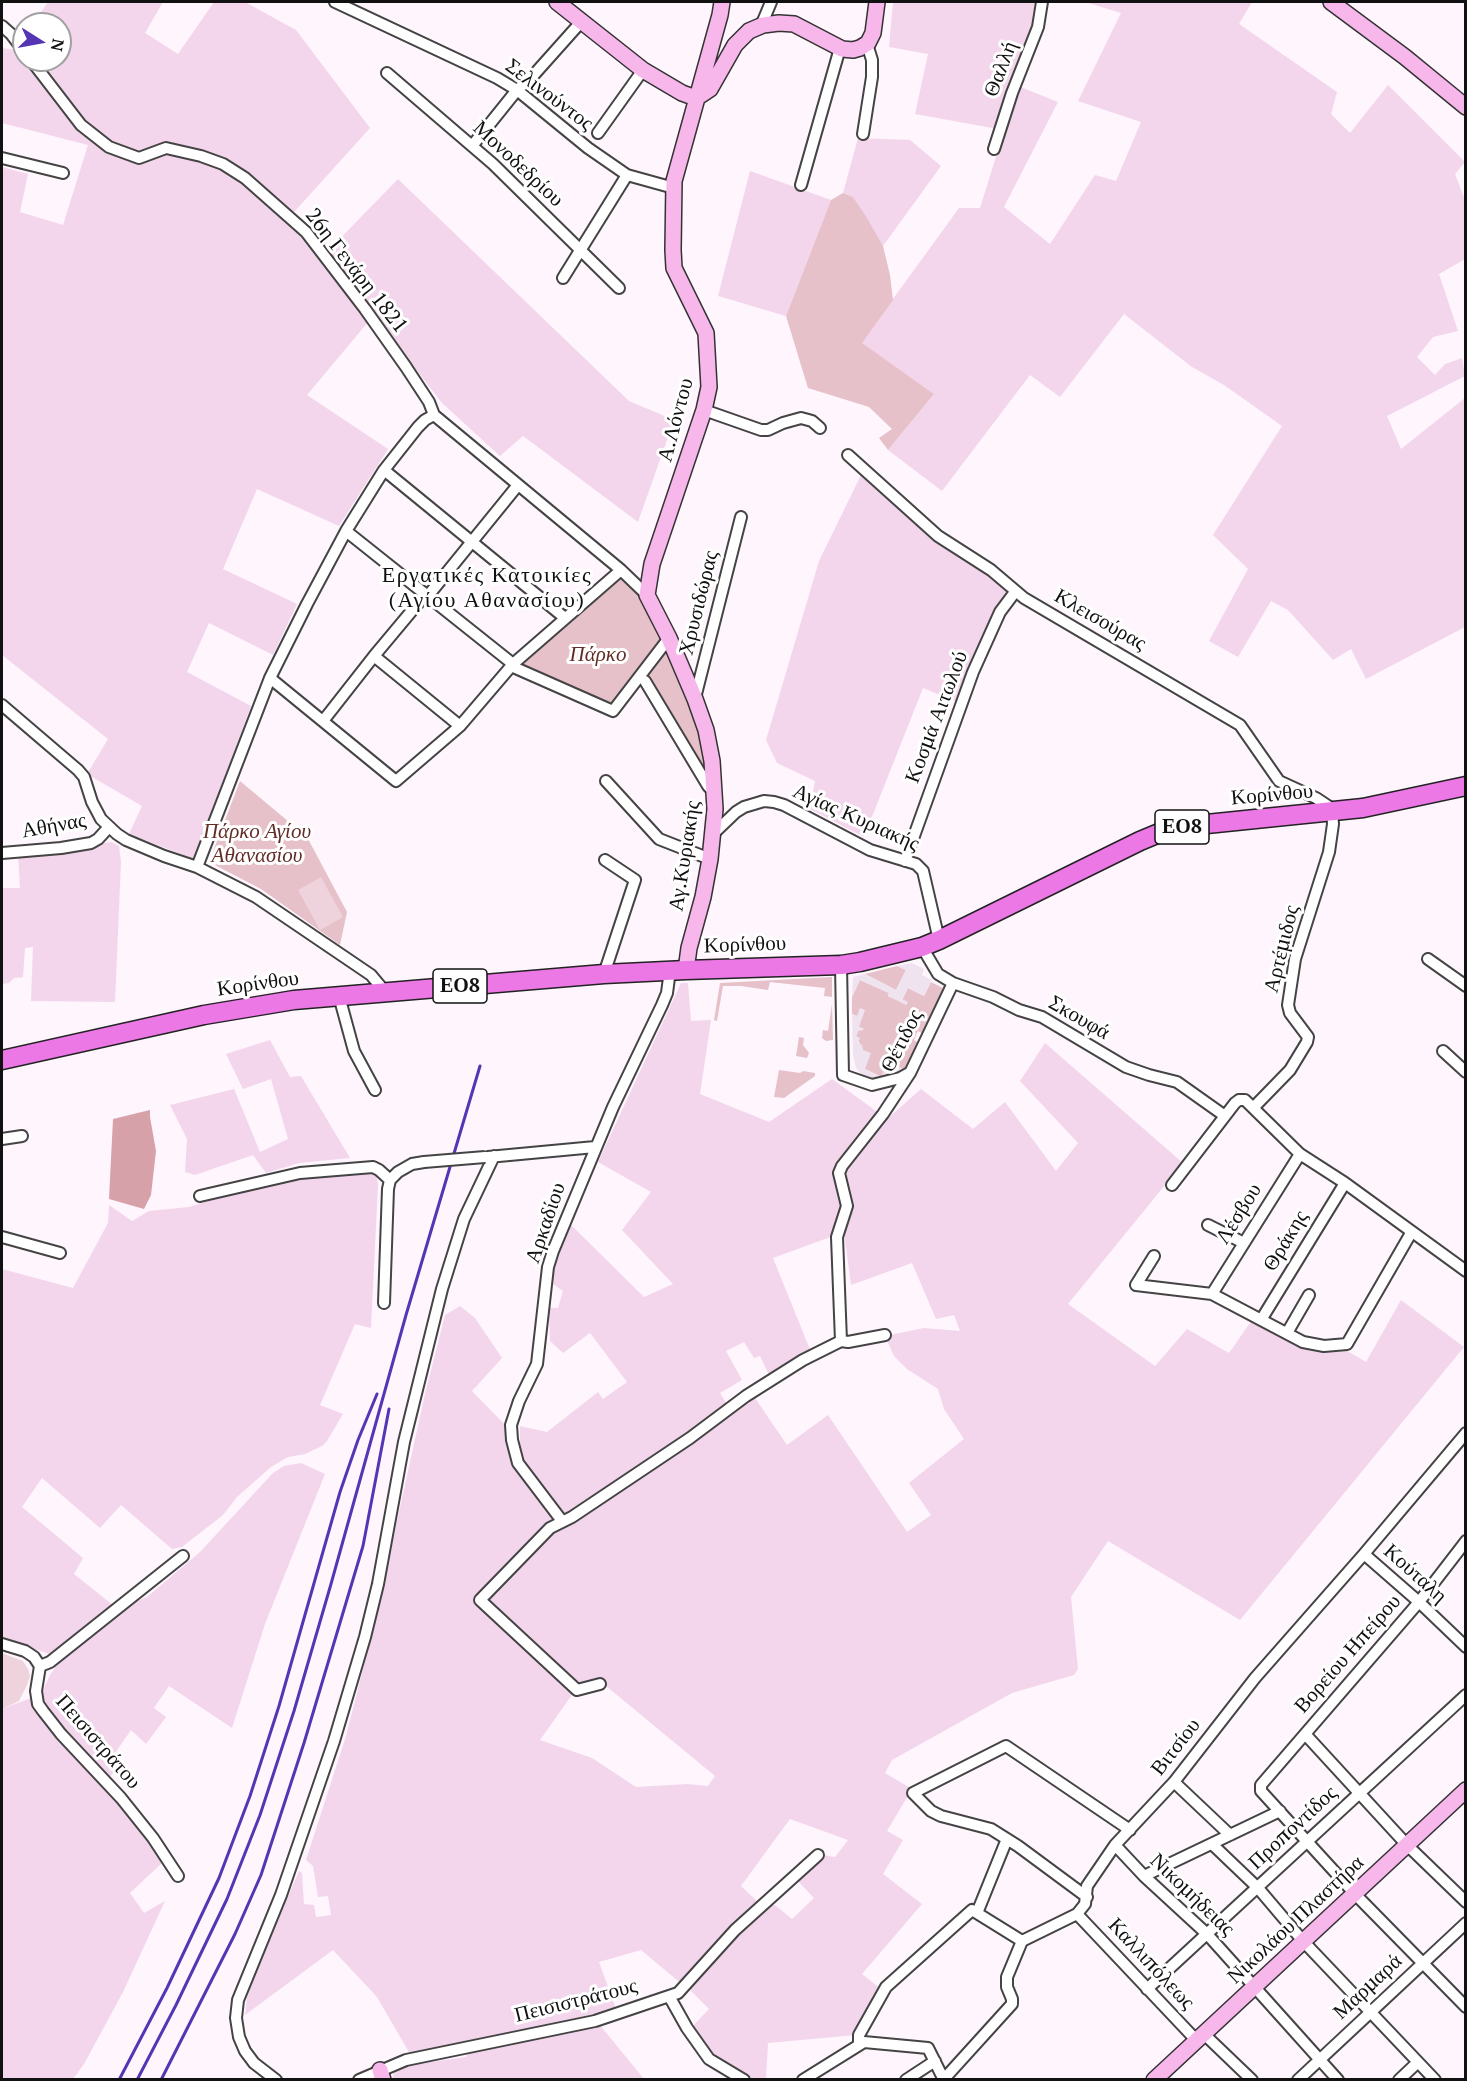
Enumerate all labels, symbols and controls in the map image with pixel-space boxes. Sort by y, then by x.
north arrow [12,12,72,72]
text: N [46,37,70,53]
street label: Θαλλή [979,38,1023,100]
street label: Σελινούντος [500,54,598,136]
street label: Μονοδεδρίου [467,116,569,212]
street label: 26η Γενάρη 1821 [300,204,412,338]
street label: Α.Λόντου [653,375,699,465]
street label: Χρυσιδώρας [674,548,724,658]
district label: Εργατικές Κατοικίες (Αγίου Αθανασίου) [382,563,592,614]
street label: Κλεισούρας [1050,584,1150,656]
park label: Πάρκο [570,642,626,668]
street label: Κοσμά Αιτωλού [900,647,974,787]
street label: Αγίας Κυριακής [789,779,923,857]
street label: Κορίνθου [1230,779,1314,811]
street label: Αγ.Κυριακής [664,799,706,913]
street label: Αθήνας [20,808,88,844]
road number: ΕΟ8 [1155,810,1209,844]
park label: Πάρκο Αγίου Αθανασίου [203,819,311,869]
street label: Αρτέμιδος [1259,903,1305,995]
street label: Κορίνθου [703,931,787,959]
street label: Κορίνθου [216,966,300,1002]
road number: ΕΟ8 [433,969,487,1003]
street label: Σκουφά [1044,990,1114,1046]
street label: Θέτιδος [876,1006,928,1076]
street label: Αρκαδίου [520,1179,572,1267]
street label: Λέσβου [1211,1179,1267,1249]
street label: Θράκης [1258,1206,1314,1276]
street label: Κούταλη [1378,1539,1452,1609]
street label: Βορείου Ηπείρου [1289,1589,1407,1719]
street label: Πεισιστράτου [50,1690,146,1794]
street label: Βιτσίου [1146,1713,1206,1781]
street label: Προποντίδος [1244,1781,1342,1875]
street label: Νικομήδειας [1144,1848,1240,1942]
street label: Νικολάου Πλαστήρα [1223,1850,1369,1990]
street label: Καλλιπόλεως [1102,1913,1200,2015]
street label: Μαρμαρά [1328,1949,1408,2025]
street label: Πεισιστράτους [512,1974,640,2028]

